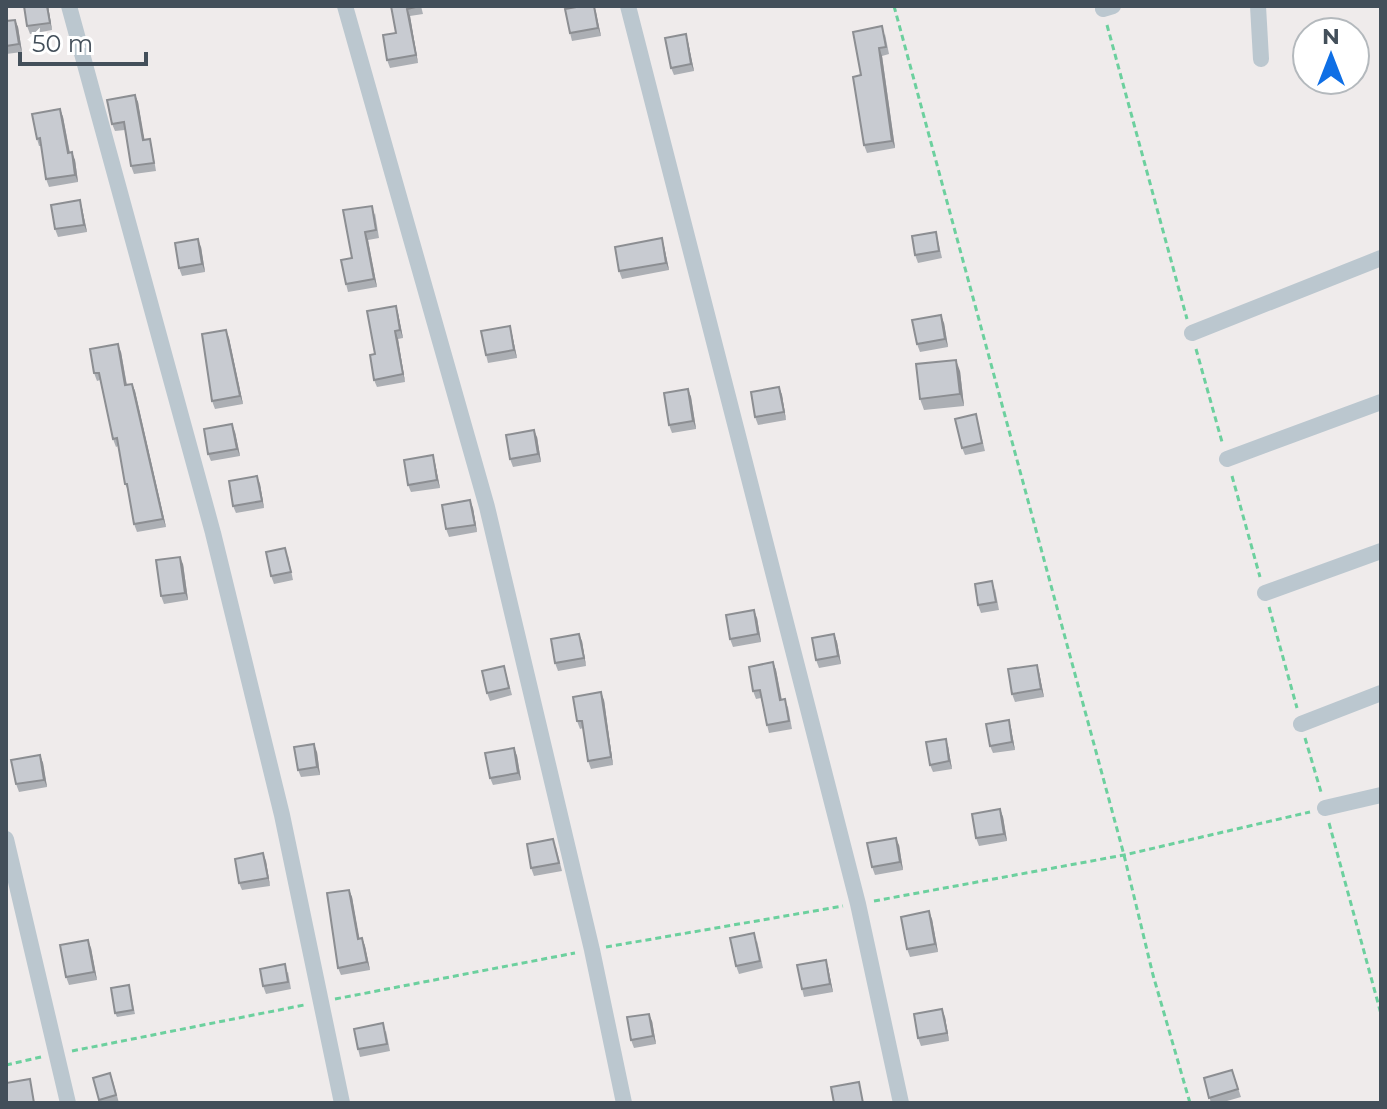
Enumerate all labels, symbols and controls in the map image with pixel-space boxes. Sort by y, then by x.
scale bar [20,16,146,66]
north arrow [1291,16,1371,96]
text: N [1322,23,1340,50]
text: 50 m [32,29,93,58]

